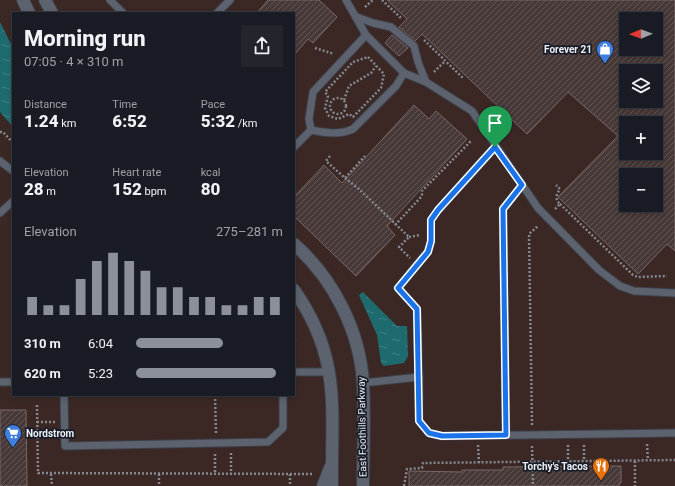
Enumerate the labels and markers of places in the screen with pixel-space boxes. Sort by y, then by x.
shop icon: Forever 21 [595,39,615,64]
place label: Forever 21 [544,44,592,55]
pin [478,106,512,147]
supermarket icon: Nordstrom [3,423,23,448]
place label: Nordstrom [26,428,75,439]
restaurant icon: Torchy's Tacos [591,456,611,481]
place label: Torchy's Tacos [522,461,588,472]

